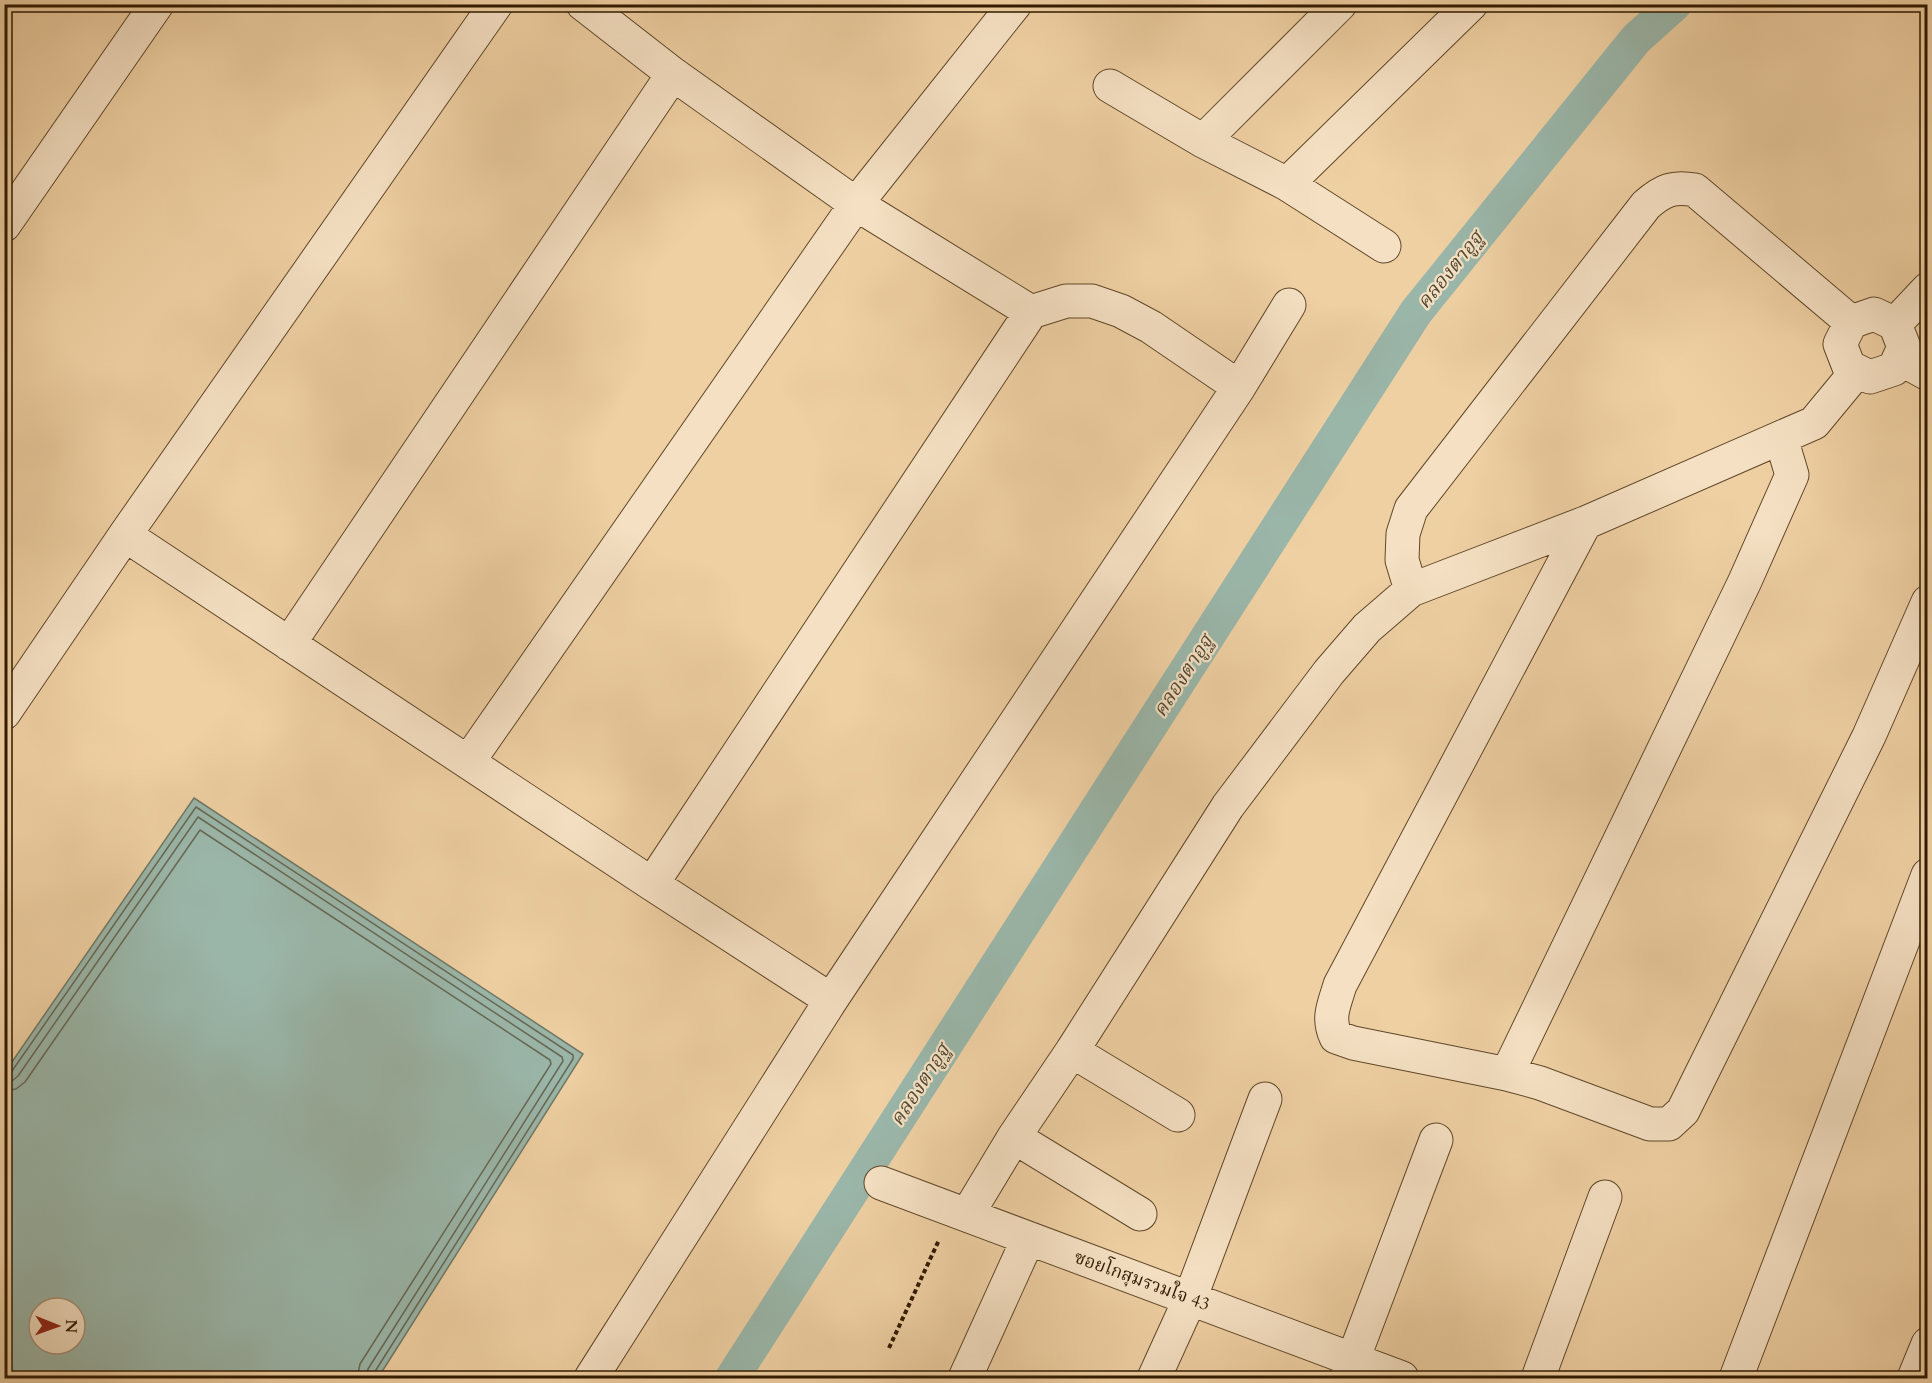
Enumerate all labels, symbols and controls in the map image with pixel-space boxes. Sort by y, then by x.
water label: คลองตาอูฐ [1411,224,1491,314]
water label: คลองตาอูฐ [1147,628,1221,722]
water label: คลองตาอูฐ [884,1037,958,1131]
street label: ซอยโกสุมรวมใจ 43 [1071,1244,1214,1317]
north arrow [27,1296,87,1356]
text: N [60,1319,82,1333]

